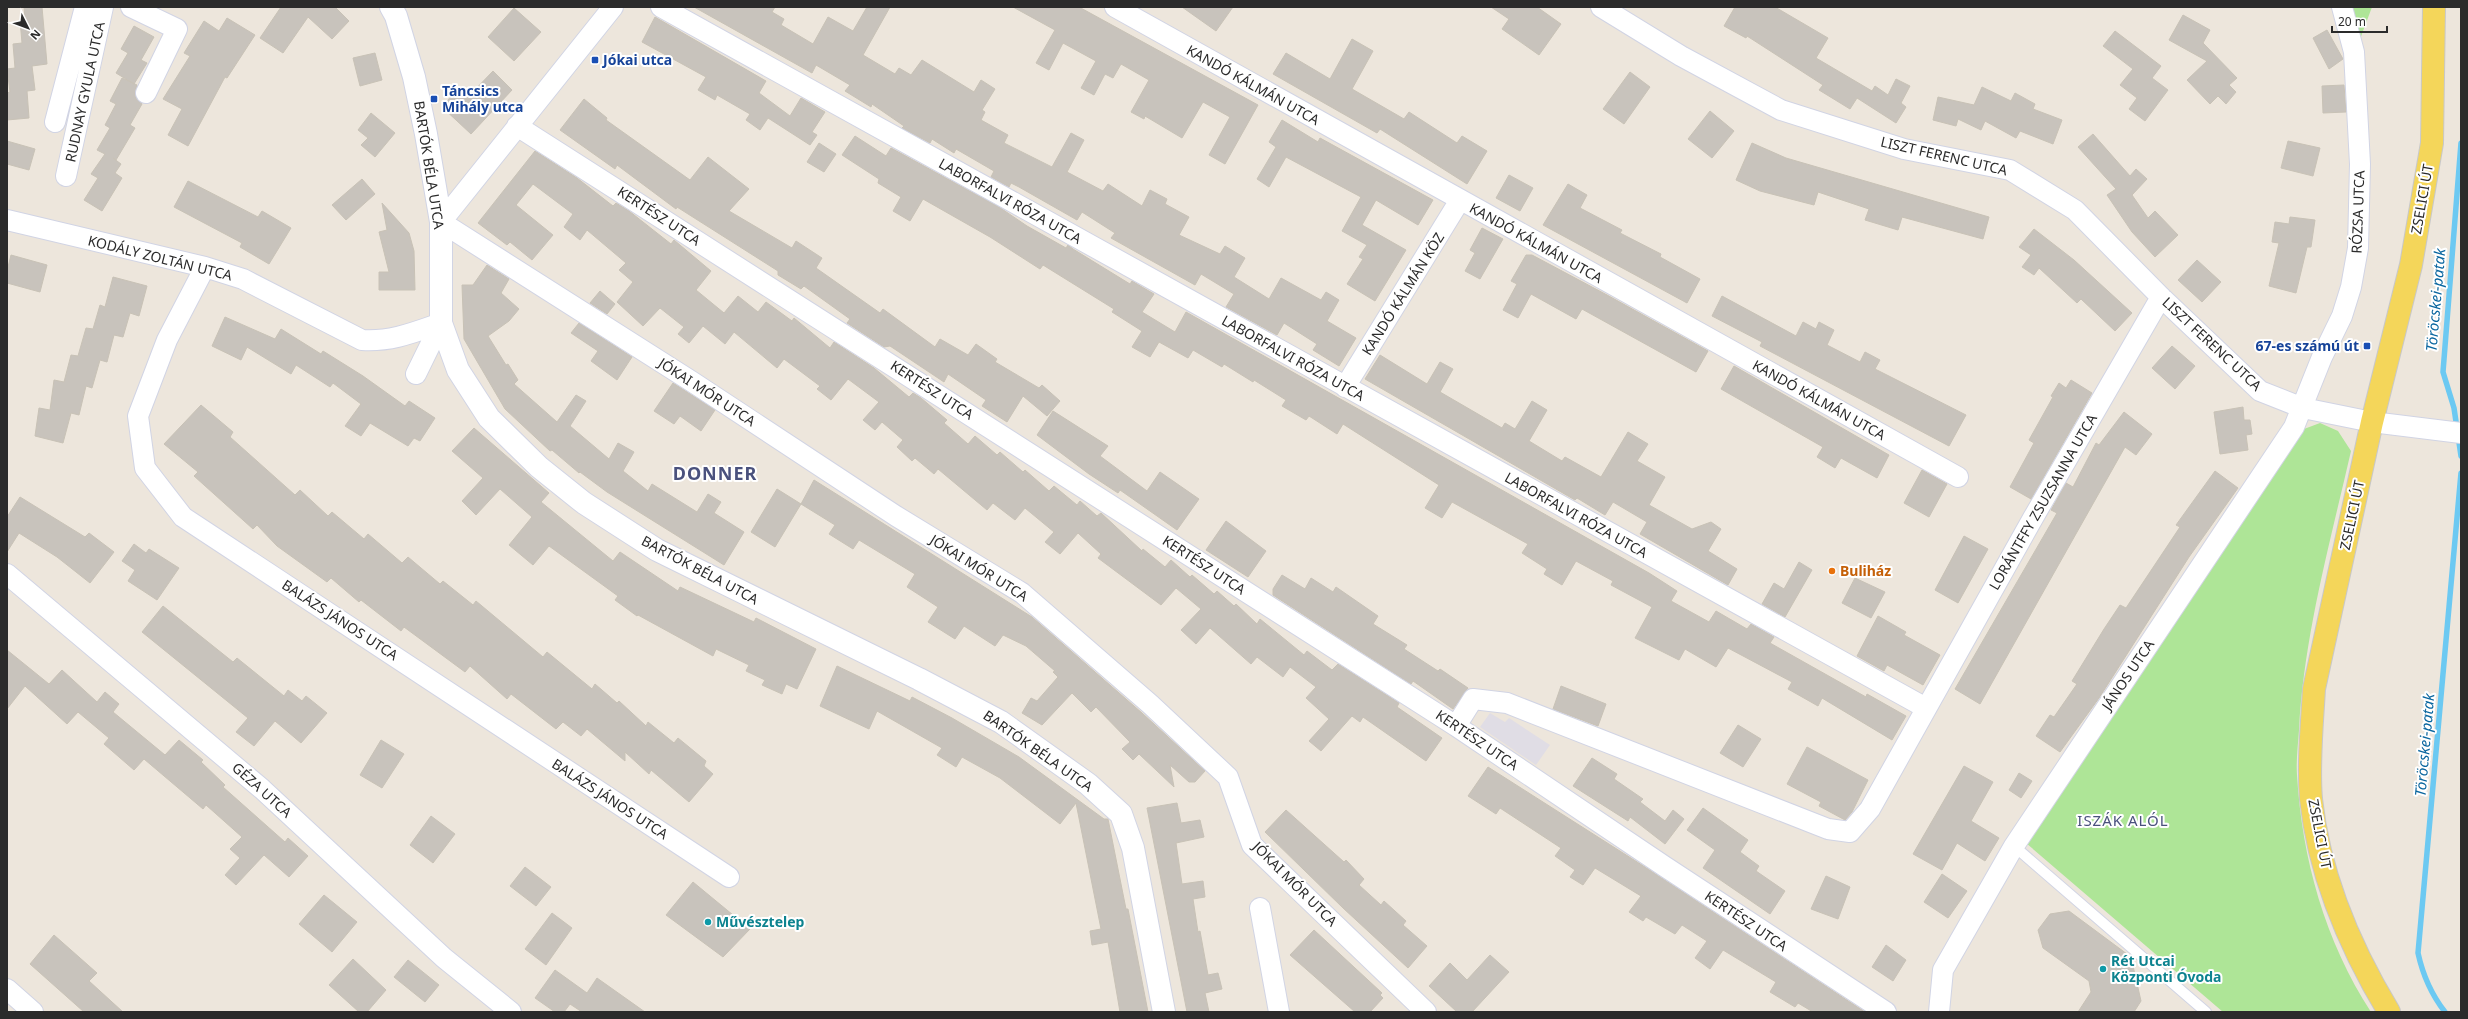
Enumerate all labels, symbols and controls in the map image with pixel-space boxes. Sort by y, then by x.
north arrow [8,8,48,48]
scale bar [2332,8,2387,34]
text: 20 m [2338,13,2366,30]
street label: RUDNAY GYULA UTCA [60,20,109,164]
text: N [27,27,44,43]
street label: KANDÓ KÁLMÁN UTCA [1183,40,1323,129]
place label: Jókai utca [601,50,672,69]
marker: Jókai utca [590,55,600,65]
place label: Táncsics Mihály utca [442,81,523,116]
marker: Táncsics Mihály utca [429,94,439,104]
street label: BARTÓK BÉLA UTCA [410,99,449,231]
street label: LISZT FERENC UTCA [1879,132,2009,179]
street label: LABORFALVI RÓZA UTCA [935,153,1085,248]
street label: ZSELICI ÚT [2406,162,2437,235]
street label: RÓZSA UTCA [2347,170,2368,254]
street label: KERTÉSZ UTCA [614,182,705,250]
street label: KANDÓ KÁLMÁN UTCA [1466,198,1606,287]
street label: KANDÓ KÁLMÁN KÖZ [1357,229,1448,359]
street label: KODÁLY ZOLTÁN UTCA [86,230,234,285]
water label: Töröcskei-patak [2421,247,2450,352]
street label: LISZT FERENC UTCA [2159,293,2266,395]
street label: LABORFALVI RÓZA UTCA [1218,310,1368,405]
place label: 67-es számú út [2256,336,2359,355]
marker: 67-es számú út [2362,341,2372,351]
street label: JÓKAI MÓR UTCA [653,352,760,430]
street label: KANDÓ KÁLMÁN UTCA [1749,355,1889,444]
street label: KERTÉSZ UTCA [887,356,978,424]
street label: LORÁNTFFY ZSUZSANNA UTCA [1984,410,2101,593]
district label: DONNER [673,461,757,485]
street label: LABORFALVI RÓZA UTCA [1501,467,1651,562]
street label: ZSELICI ÚT [2335,478,2368,552]
street label: JÓKAI MÓR UTCA [925,529,1032,605]
street label: BARTÓK BÉLA UTCA [638,531,762,608]
street label: KERTÉSZ UTCA [1159,531,1250,599]
place label: Buliház [1840,561,1891,580]
marker: Buliház [1827,566,1837,576]
street label: BALÁZS JÁNOS UTCA [279,575,402,664]
street label: JÁNOS UTCA [2096,636,2158,715]
water label: Töröcskei-patak [2410,692,2439,797]
street label: KERTÉSZ UTCA [1432,705,1522,774]
street label: BARTÓK BÉLA UTCA [980,706,1097,796]
street label: BALÁZS JÁNOS UTCA [549,754,672,843]
street label: GÉZA UTCA [228,758,296,822]
street label: ZSELICI ÚT [2304,797,2337,871]
district label: ISZÁK ALÓL [2077,810,2169,830]
street label: JÓKAI MÓR UTCA [1248,836,1342,930]
street label: KERTÉSZ UTCA [1701,886,1791,955]
place label: Művésztelep [716,912,805,931]
marker: Művésztelep [703,917,713,927]
place label: Rét Utcai Központi Óvoda [2111,951,2221,986]
marker: Rét Utcai Központi Óvoda [2098,964,2108,974]

